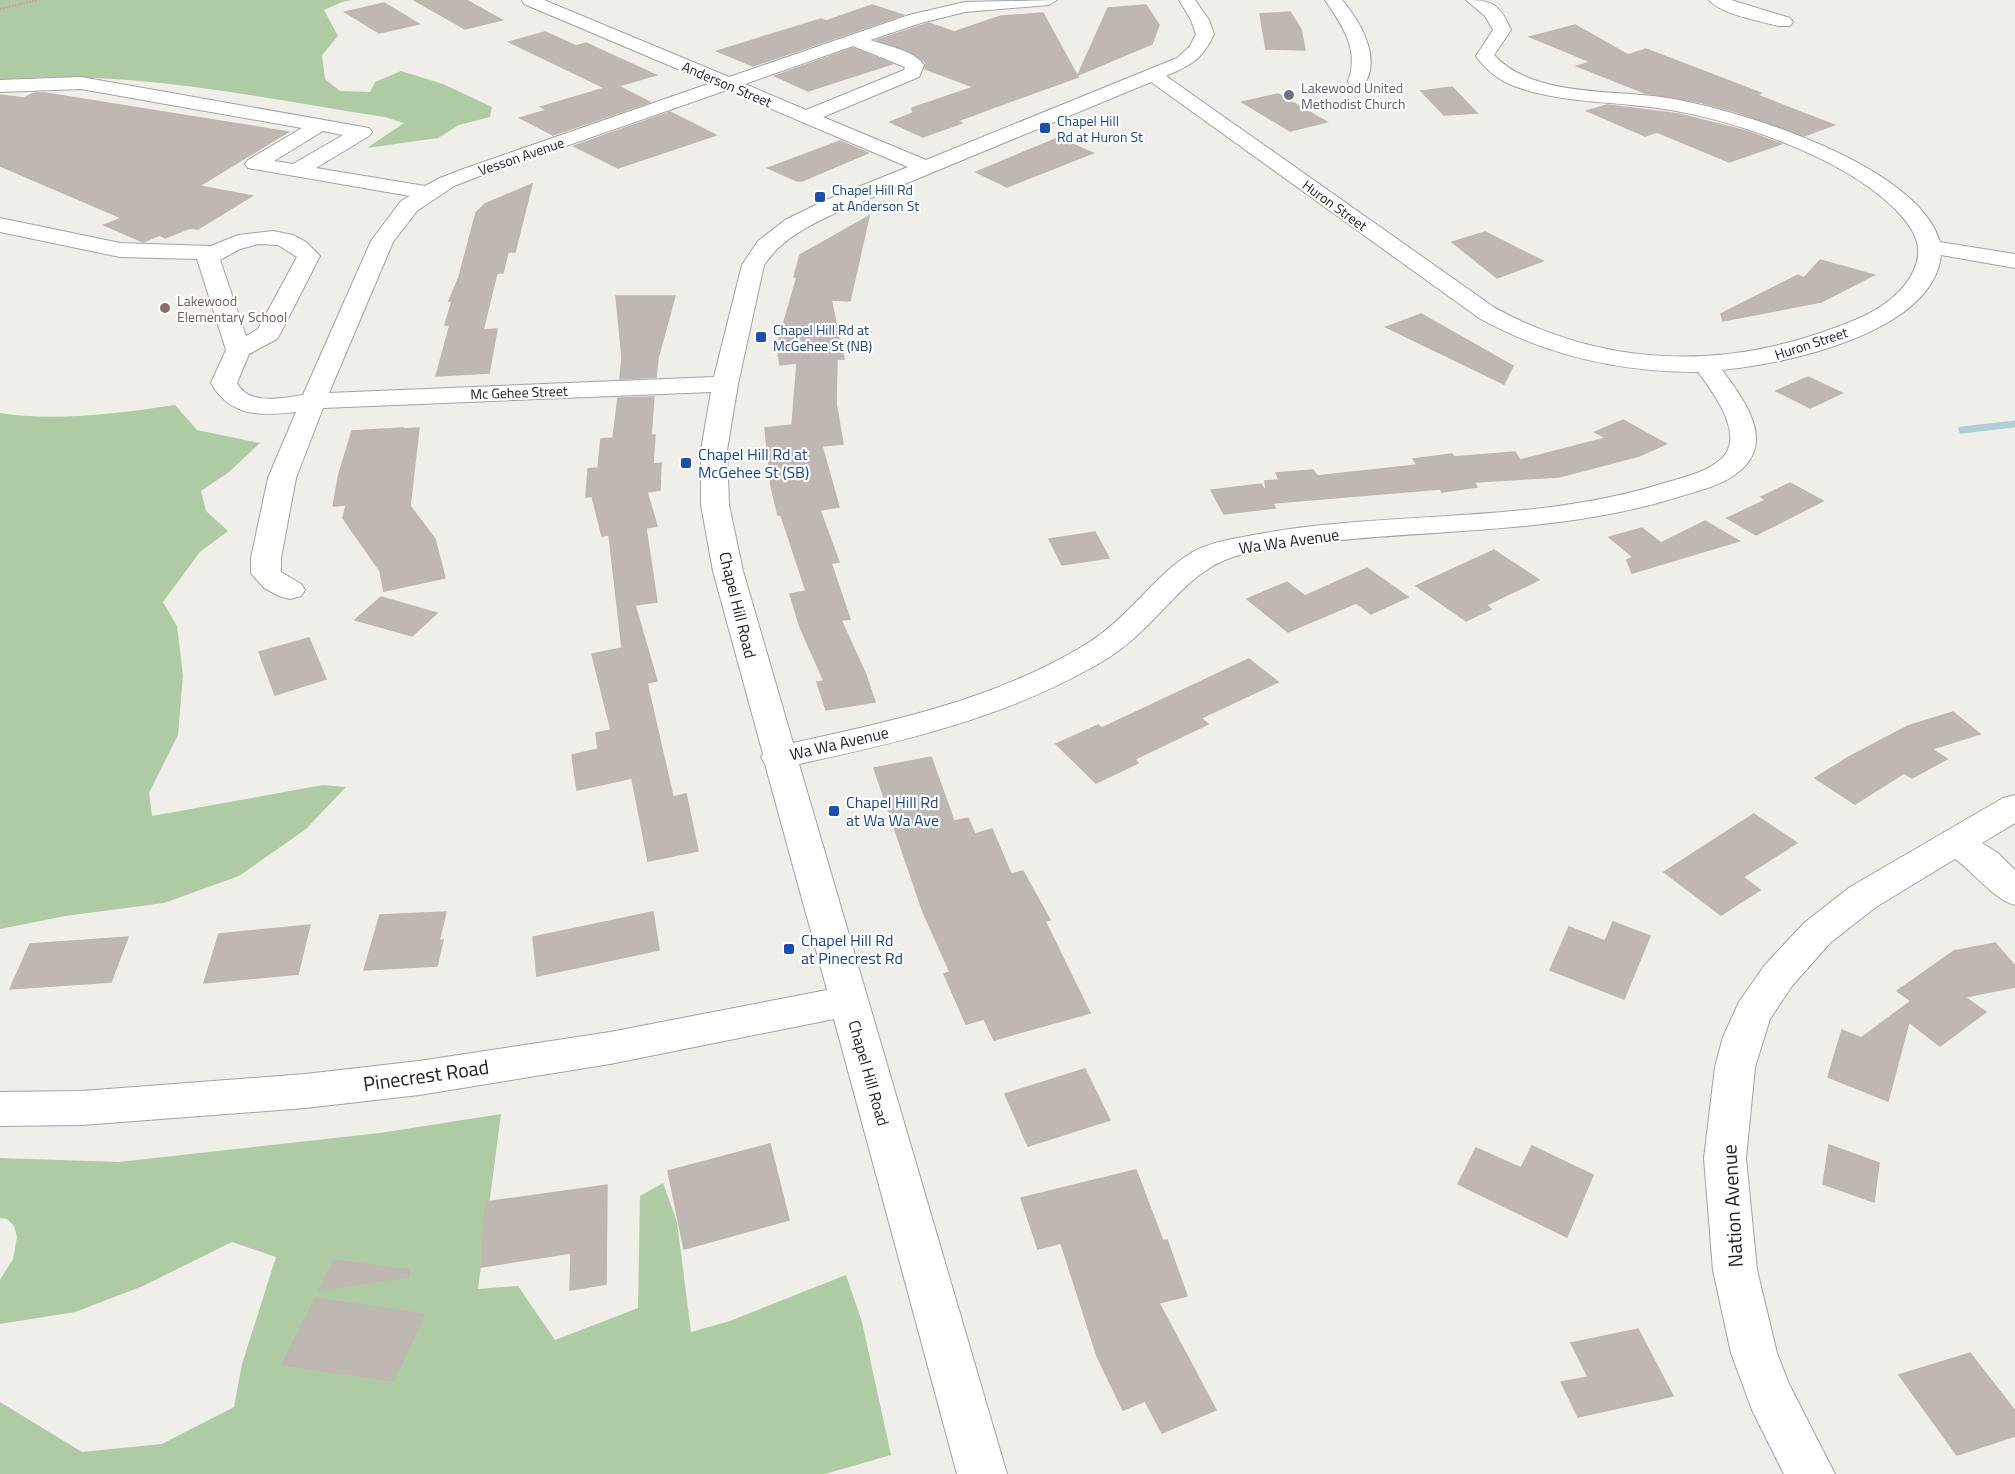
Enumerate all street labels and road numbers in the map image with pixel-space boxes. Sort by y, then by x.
street label: Anderson Street [679,56,775,112]
street label: Vesson Avenue [475,131,567,181]
street label: Huron Street [1298,174,1372,236]
street label: Huron Street [1772,321,1850,365]
street label: Mc Gehee Street [470,380,568,404]
street label: Wa Wa Avenue [1237,522,1341,560]
street label: Chapel Hill Road [713,549,763,661]
street label: Wa Wa Avenue [787,720,891,766]
street label: Chapel Hill Road [842,1017,896,1129]
street label: Pinecrest Road [361,1051,491,1099]
street label: Nation Avenue [1713,1144,1751,1268]

